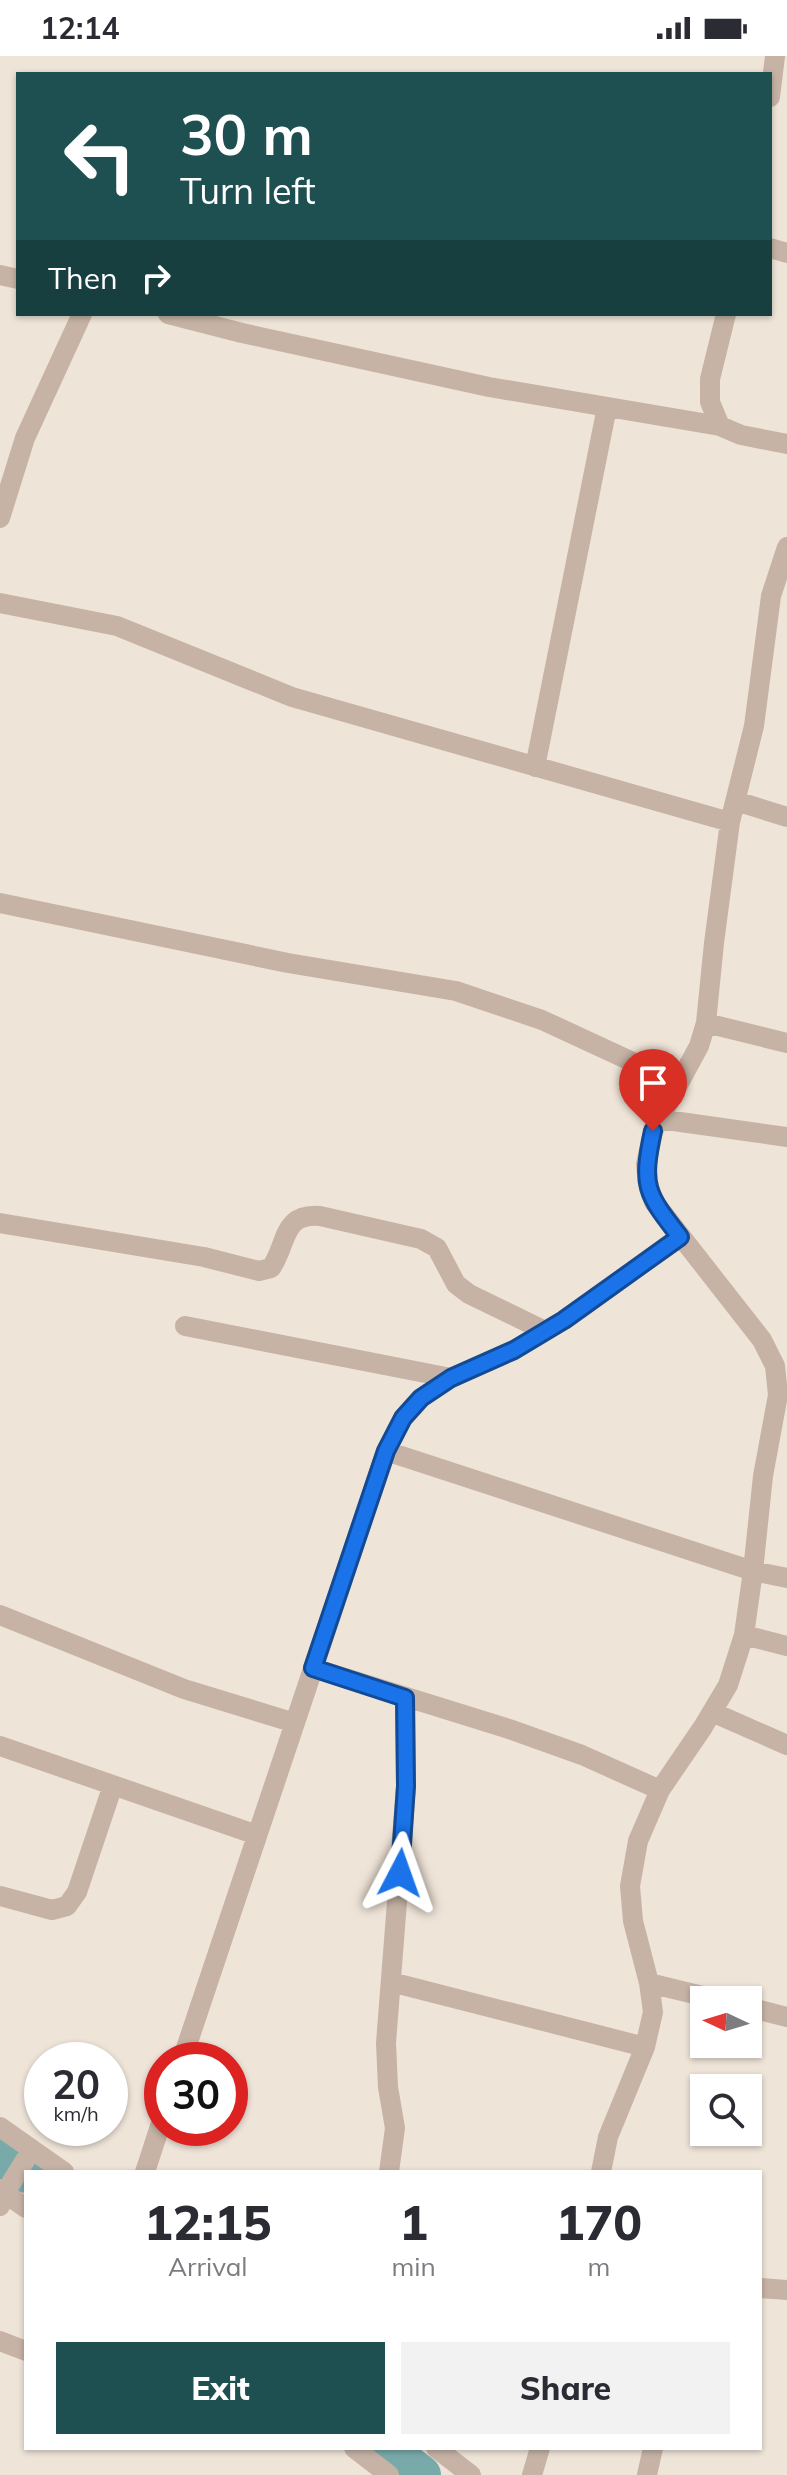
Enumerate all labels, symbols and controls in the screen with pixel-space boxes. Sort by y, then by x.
text: 12:14 [40,9,119,47]
text: 30 m [180,99,313,169]
icon: left [48,104,152,208]
text: Turn left [180,168,316,213]
icon: right [134,256,178,300]
text: Then [48,259,118,297]
pin [619,1049,687,1131]
icon: arrive [631,1061,675,1105]
position arrow [358,1831,442,1915]
north arrow [690,1986,762,2058]
map controls [690,1986,762,2146]
speed limit sign: 30 [144,2042,248,2146]
text: 20 [52,2059,100,2109]
button: search [690,2074,762,2146]
text: km/h [53,2101,99,2126]
text: 12:15 [144,2192,272,2252]
text: 1 [399,2192,428,2252]
text: 170 [556,2192,642,2252]
text: Arrival [168,2250,248,2283]
text: min [392,2250,436,2283]
text: m [587,2250,610,2283]
button: Exit [56,2342,385,2434]
button: Share [401,2342,730,2434]

